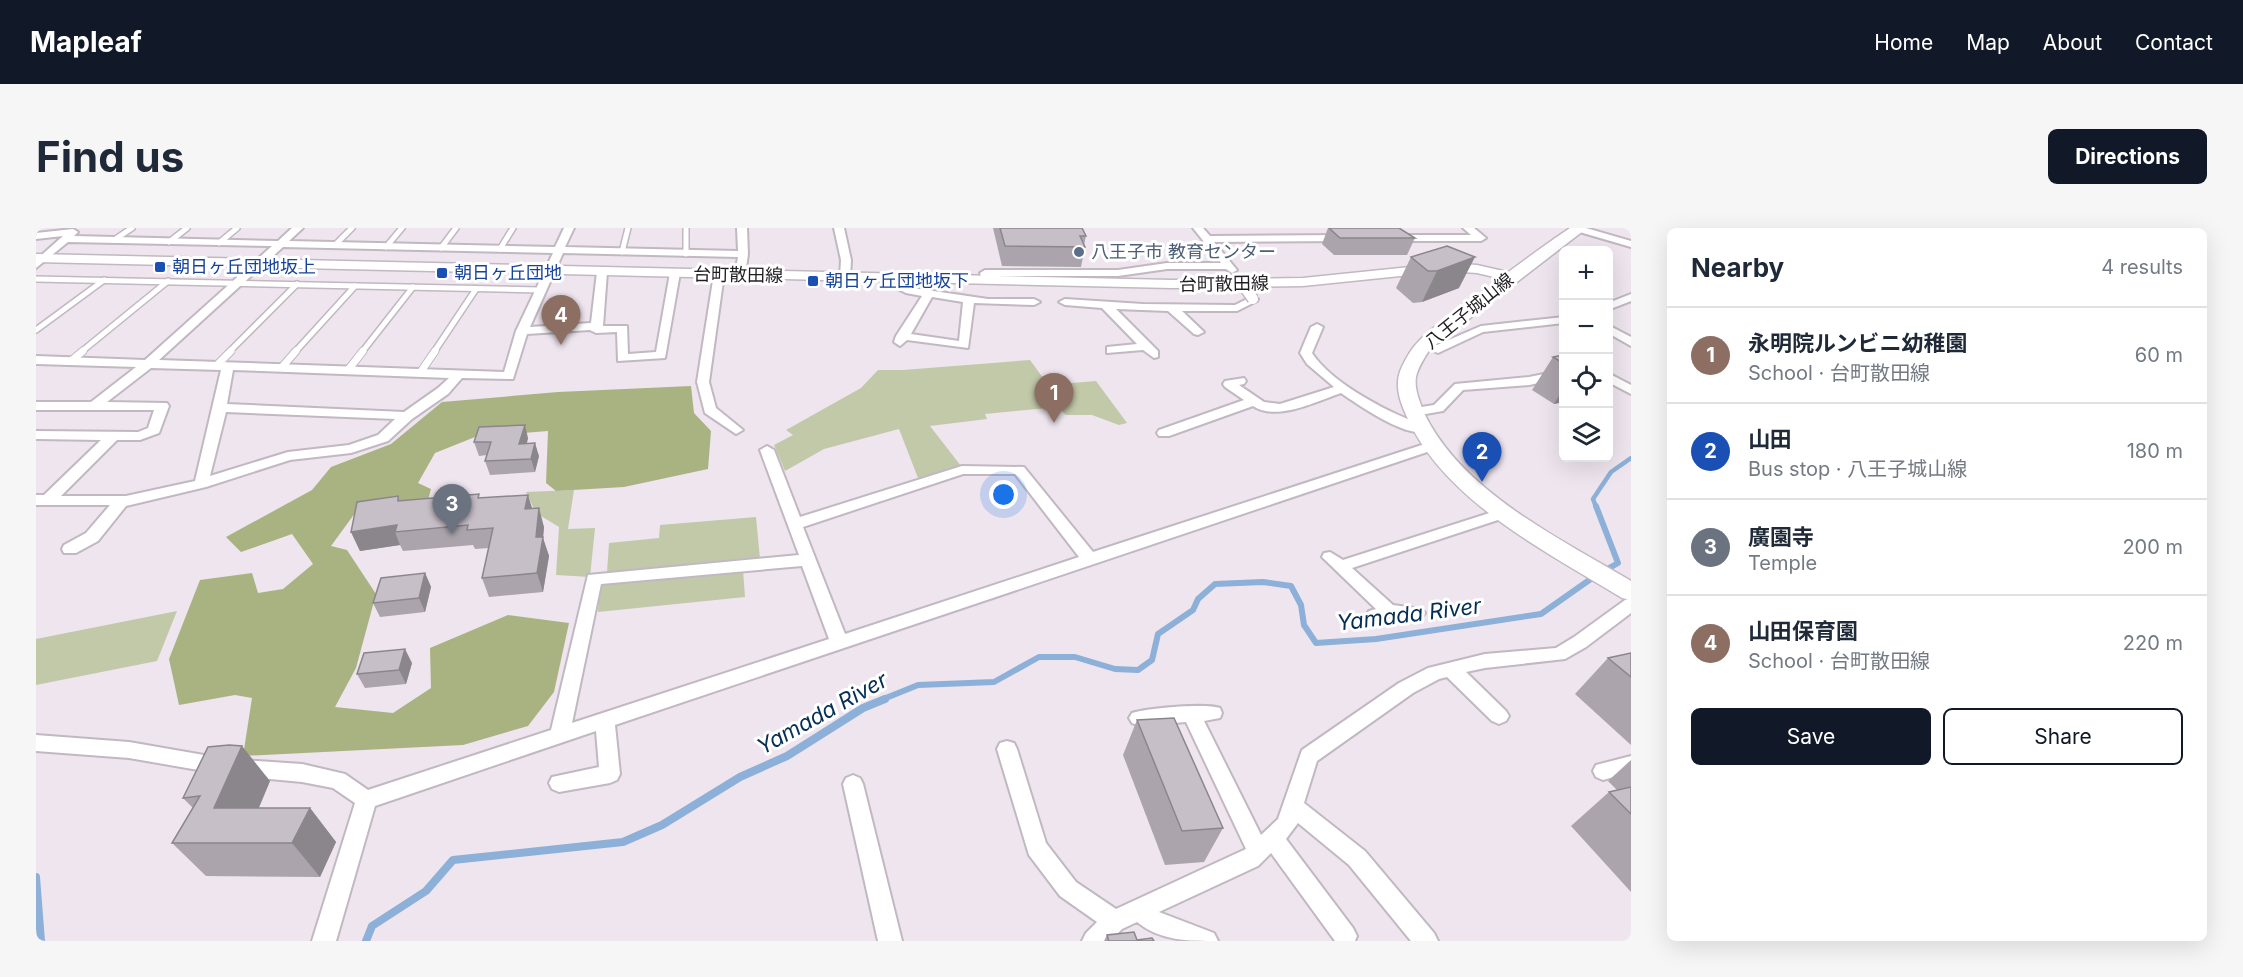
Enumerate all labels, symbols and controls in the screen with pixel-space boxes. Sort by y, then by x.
text: Mapleaf [30,25,142,59]
text: Home [1874,30,1933,55]
text: Map [1966,30,2010,55]
text: About [2043,30,2102,55]
text: Contact [2135,30,2213,55]
button: Directions [2048,129,2207,184]
text: Find us [36,131,184,182]
place label: 八王子市 教育センター [1091,241,1276,262]
marker: 八王子市 教育センター [1072,245,1086,259]
map controls [1559,246,1613,462]
button: + [1559,246,1613,300]
text: Nearby [1691,252,1784,283]
text: 4 results [2101,255,2183,279]
place label: 朝日ヶ丘団地坂上 [172,256,316,277]
marker: 朝日ヶ丘団地坂上 [153,260,167,274]
place label: 朝日ヶ丘団地 [454,262,562,283]
street label: 台町散田線 [693,263,783,286]
marker: 朝日ヶ丘団地 [435,266,449,280]
street label: 八王子城山線 [1420,268,1517,353]
place label: 朝日ヶ丘団地坂下 [825,270,969,291]
street label: 台町散田線 [1179,272,1269,295]
marker: 朝日ヶ丘団地坂下 [806,274,820,288]
pin: 4 [542,296,580,345]
button: − [1559,300,1613,354]
text: 永明院ルンビニ幼稚園 [1748,330,1968,356]
text: 1 [1706,343,1715,367]
text: 60 m [2135,343,2183,367]
button: locate [1559,354,1613,408]
text: School · 台町散田線 [1748,361,1930,385]
pin: 1 [1034,374,1074,423]
button: layers [1559,408,1613,462]
text: 山田 [1748,426,1792,452]
pin: 2 [1462,432,1502,482]
text: 2 [1704,439,1717,463]
text: 180 m [2127,439,2183,463]
text: Bus stop · 八王子城山線 [1748,457,1967,481]
your location [989,480,1018,509]
pin: 3 [432,484,472,534]
text: 廣園寺 [1748,524,1814,550]
text: 3 [1704,535,1717,559]
text: 200 m [2122,535,2183,559]
text: Temple [1748,551,1817,575]
water label: Yamada River [1335,592,1483,636]
text: 山田保育園 [1748,618,1858,644]
text: 4 [1704,631,1717,655]
text: 220 m [2123,631,2183,655]
text: School · 台町散田線 [1748,649,1930,673]
water label: Yamada River [752,666,892,760]
button: Save [1691,708,1931,765]
button: Share [1943,708,2183,765]

